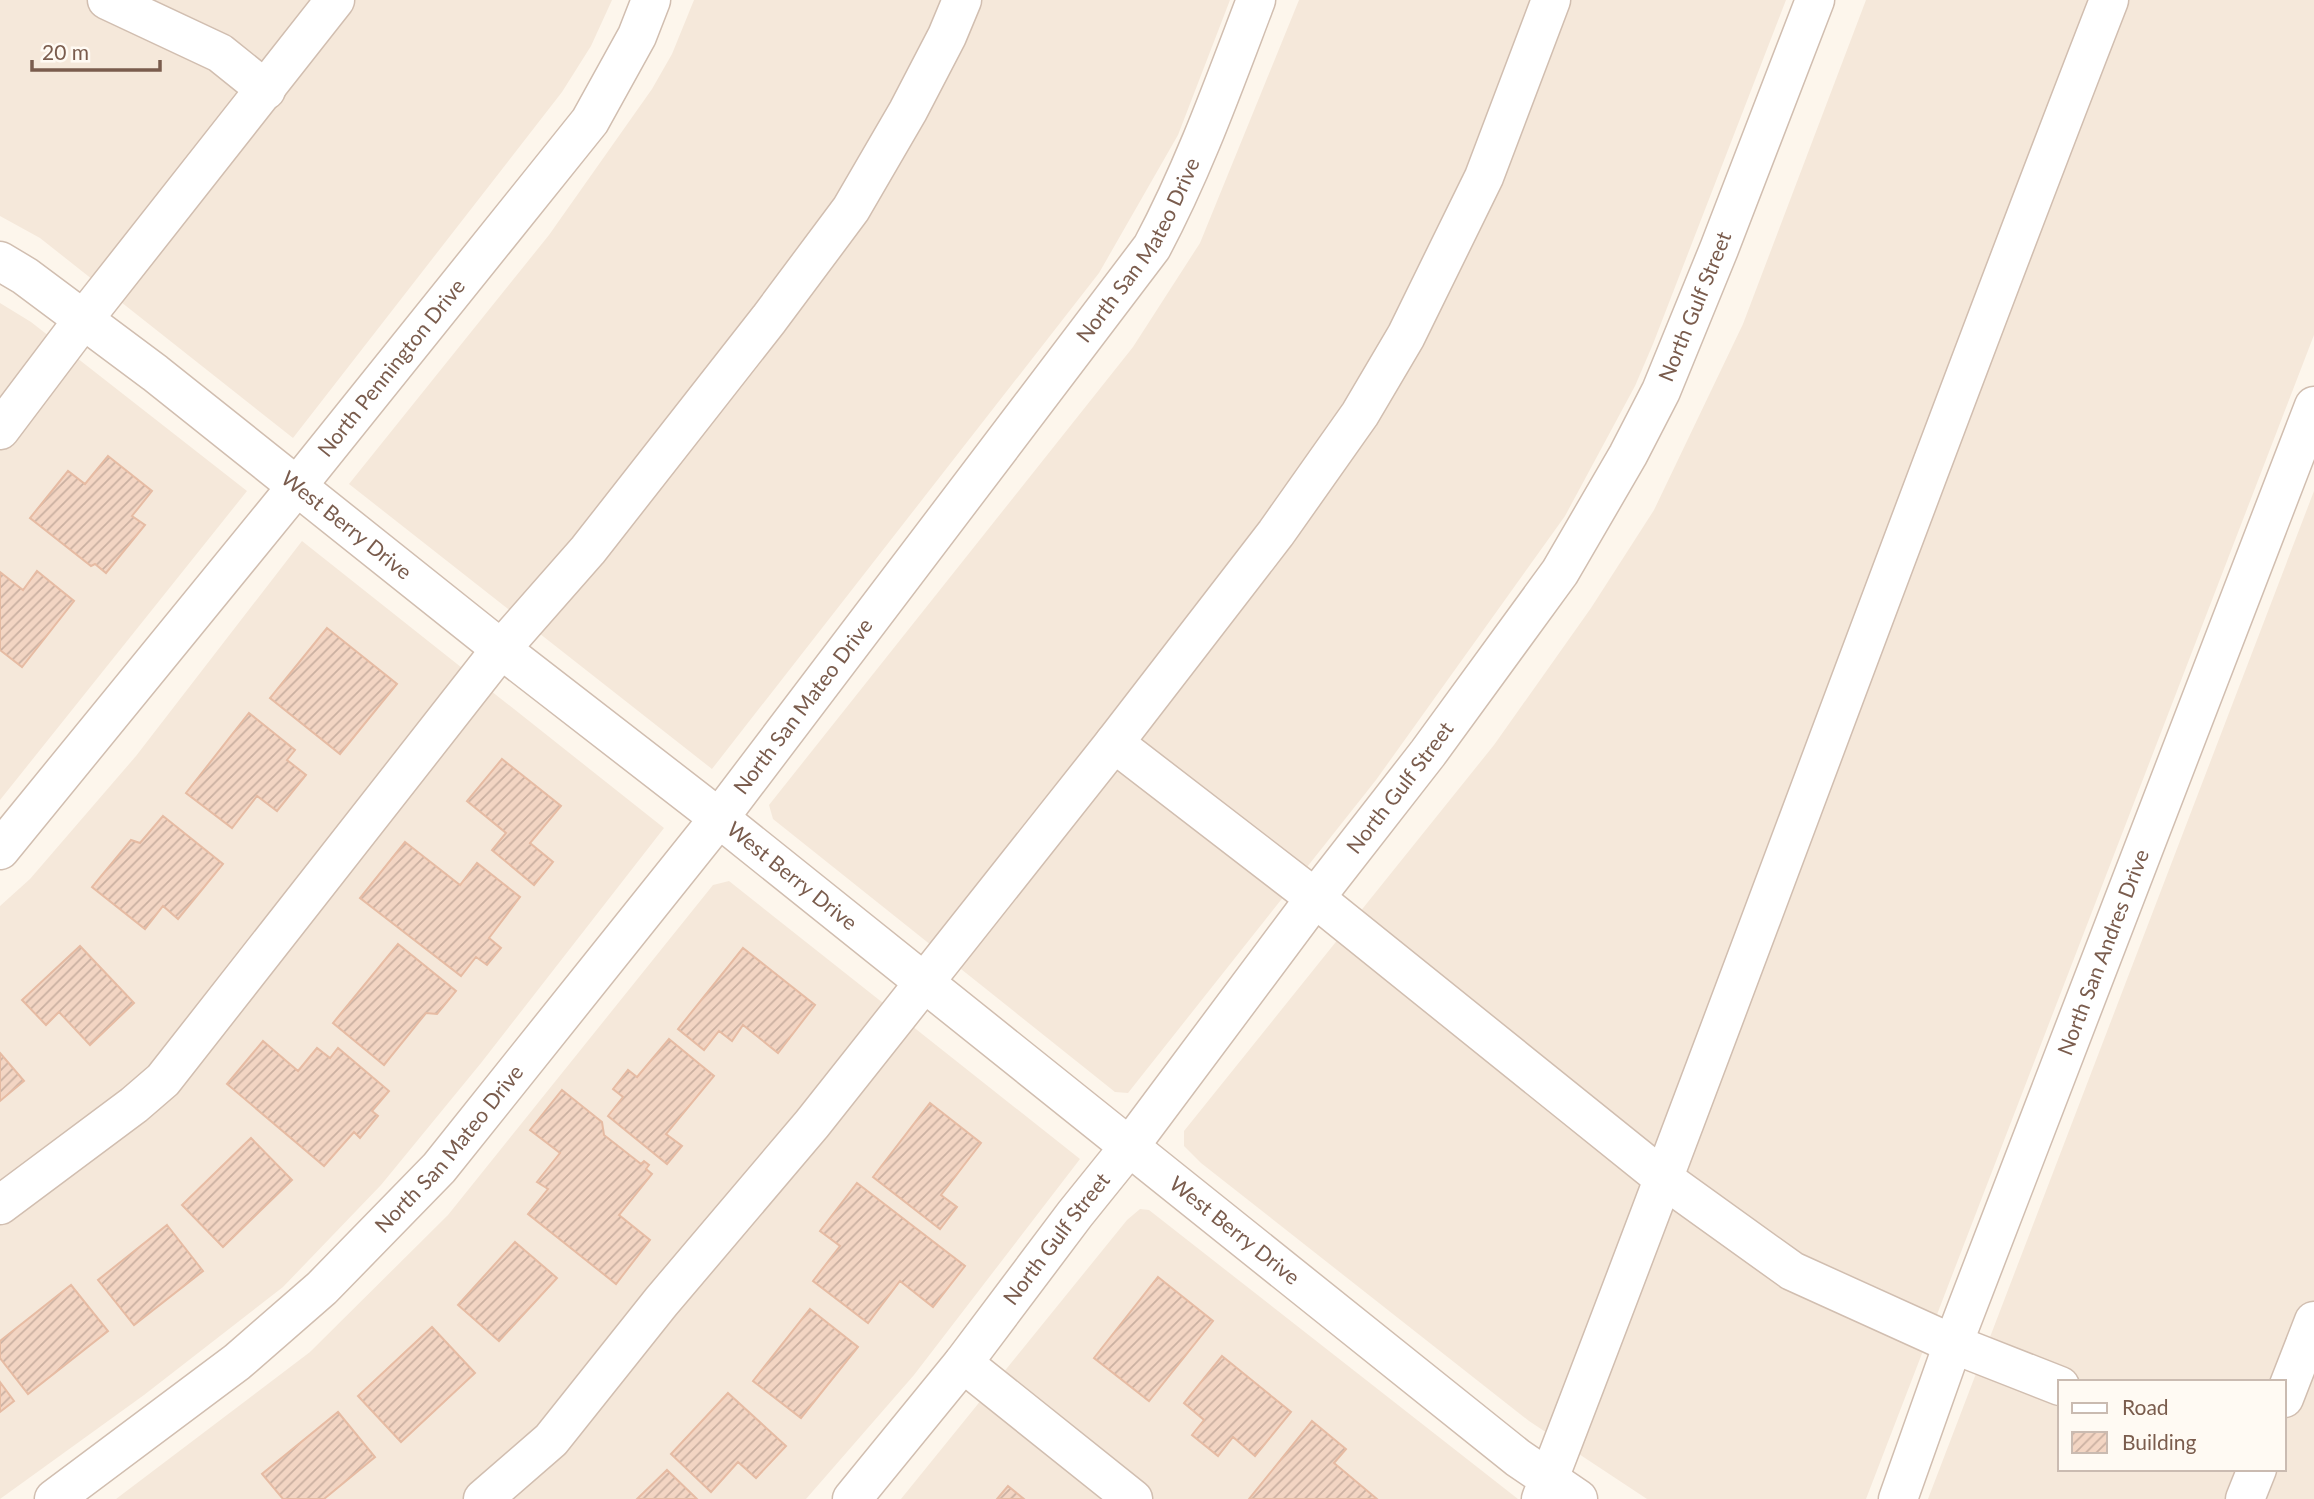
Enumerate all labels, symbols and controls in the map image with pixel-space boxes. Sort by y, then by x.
scale bar [32,28,159,72]
text: 20 m [42,39,89,64]
street label: North San Mateo Drive [1070,153,1204,347]
street label: North Gulf Street [1652,227,1736,385]
street label: North Pennington Drive [312,273,469,461]
street label: West Berry Drive [277,465,417,584]
street label: North San Mateo Drive [728,613,877,799]
street label: North Gulf Street [1341,716,1458,858]
street label: West Berry Drive [723,816,863,935]
street label: North San Andres Drive [2051,845,2153,1058]
street label: North San Mateo Drive [369,1059,528,1237]
street label: North Gulf Street [997,1167,1114,1309]
street label: West Berry Drive [1165,1170,1305,1289]
legend [2058,1380,2286,1471]
text: Road [2122,1394,2169,1419]
text: Building [2122,1429,2197,1454]

